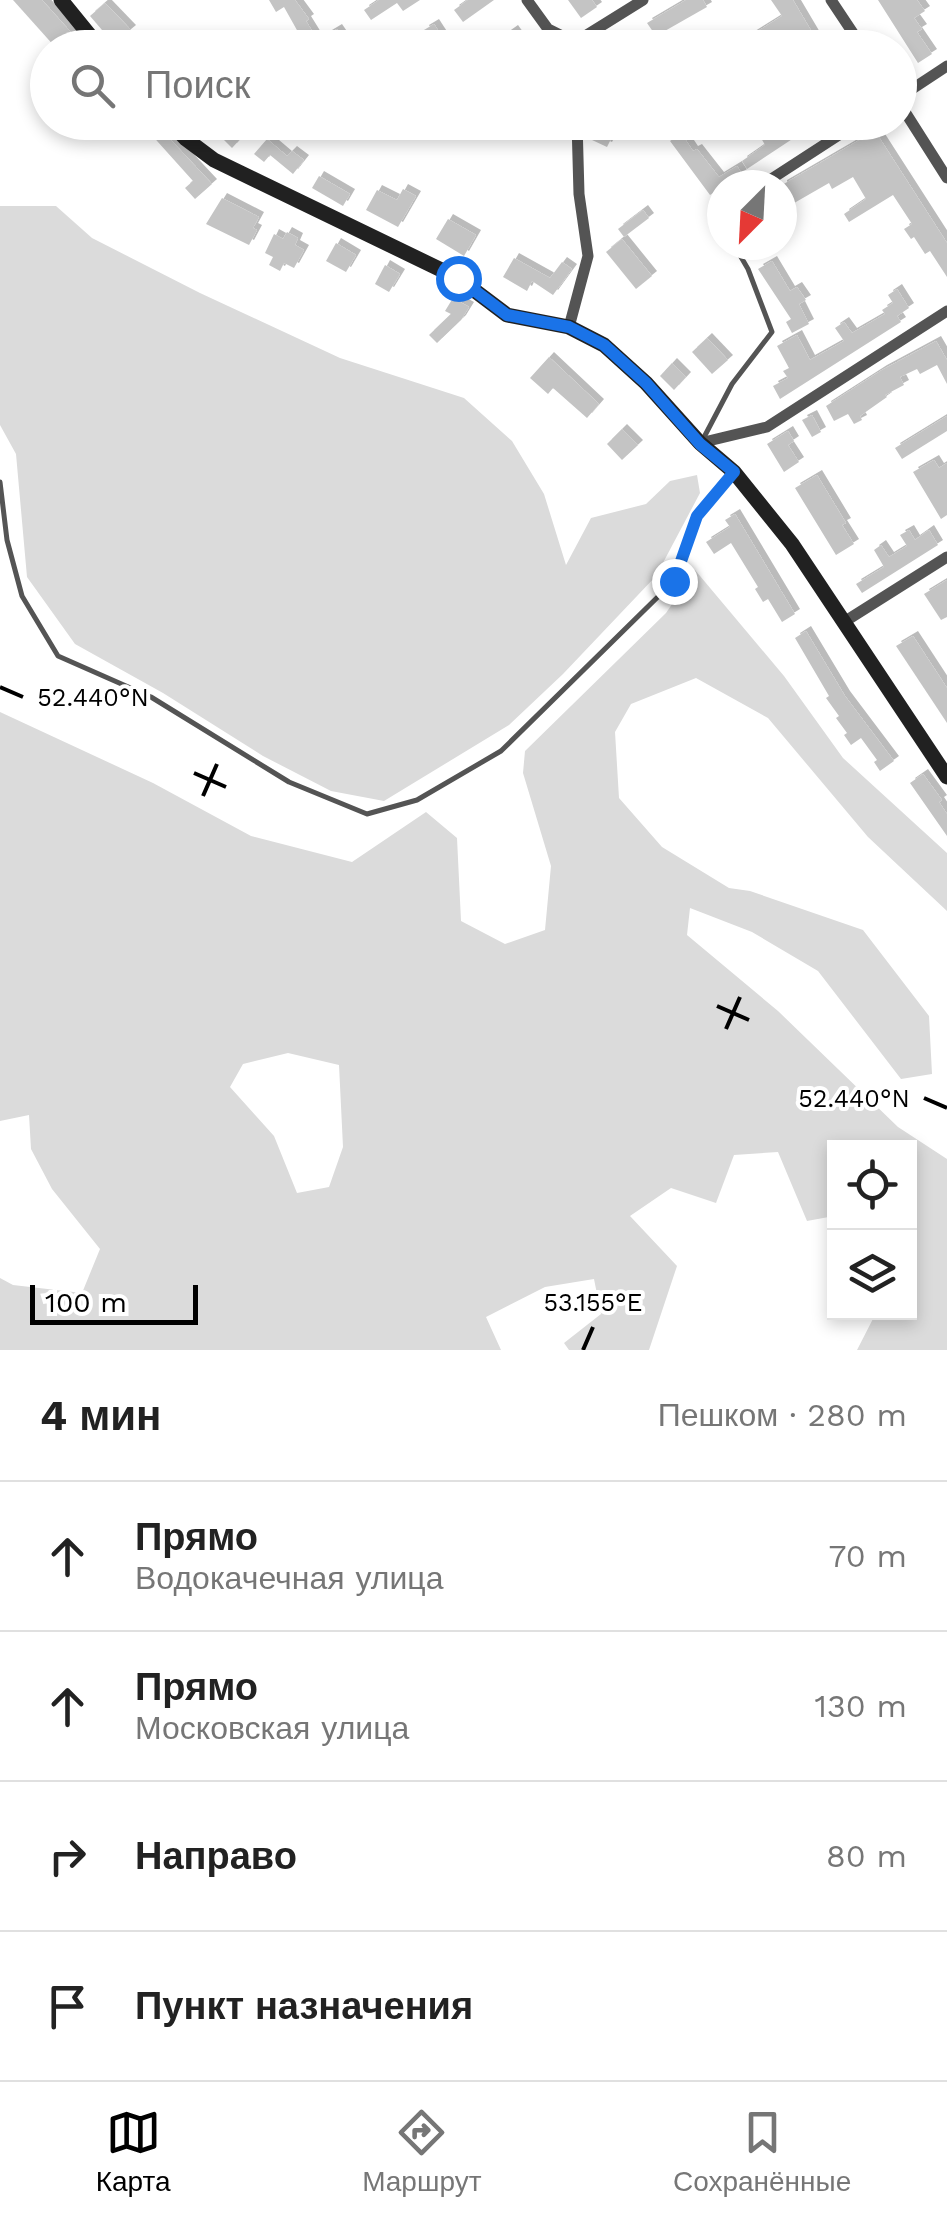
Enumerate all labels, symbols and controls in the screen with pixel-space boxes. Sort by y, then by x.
search box [30,30,917,140]
icon: search [65,58,120,113]
text: Поиск [145,63,250,107]
north arrow [707,170,797,260]
route start [436,256,482,302]
route end [652,559,698,605]
text: 52.440°N [37,683,149,712]
text: 52.440°N [798,1084,910,1113]
map controls [827,1140,917,1320]
button: locate [827,1140,917,1230]
button: layers [827,1230,917,1320]
scale bar [30,1280,198,1324]
text: 100 m [45,1286,127,1319]
text: 53.155°E [543,1288,643,1317]
text: 4 мин [40,1391,161,1440]
text: Пешком · 280 m [658,1396,907,1434]
text: Прямо [135,1515,258,1559]
icon: ahead [40,1529,95,1584]
text: 70 m [828,1537,907,1575]
text: Водокачечная улица [135,1559,443,1597]
text: Прямо [135,1665,258,1709]
icon: ahead [40,1679,95,1734]
text: 130 m [815,1687,907,1725]
text: Московская улица [135,1709,409,1747]
icon: right [40,1829,95,1884]
text: Направо [135,1834,297,1878]
text: 80 m [826,1837,907,1875]
icon: arrive [40,1979,95,2034]
text: Пункт назначения [135,1984,473,2028]
tab: Карта [96,2105,171,2198]
tab: Маршрут [362,2105,481,2198]
tab: Сохранённые [673,2105,851,2198]

